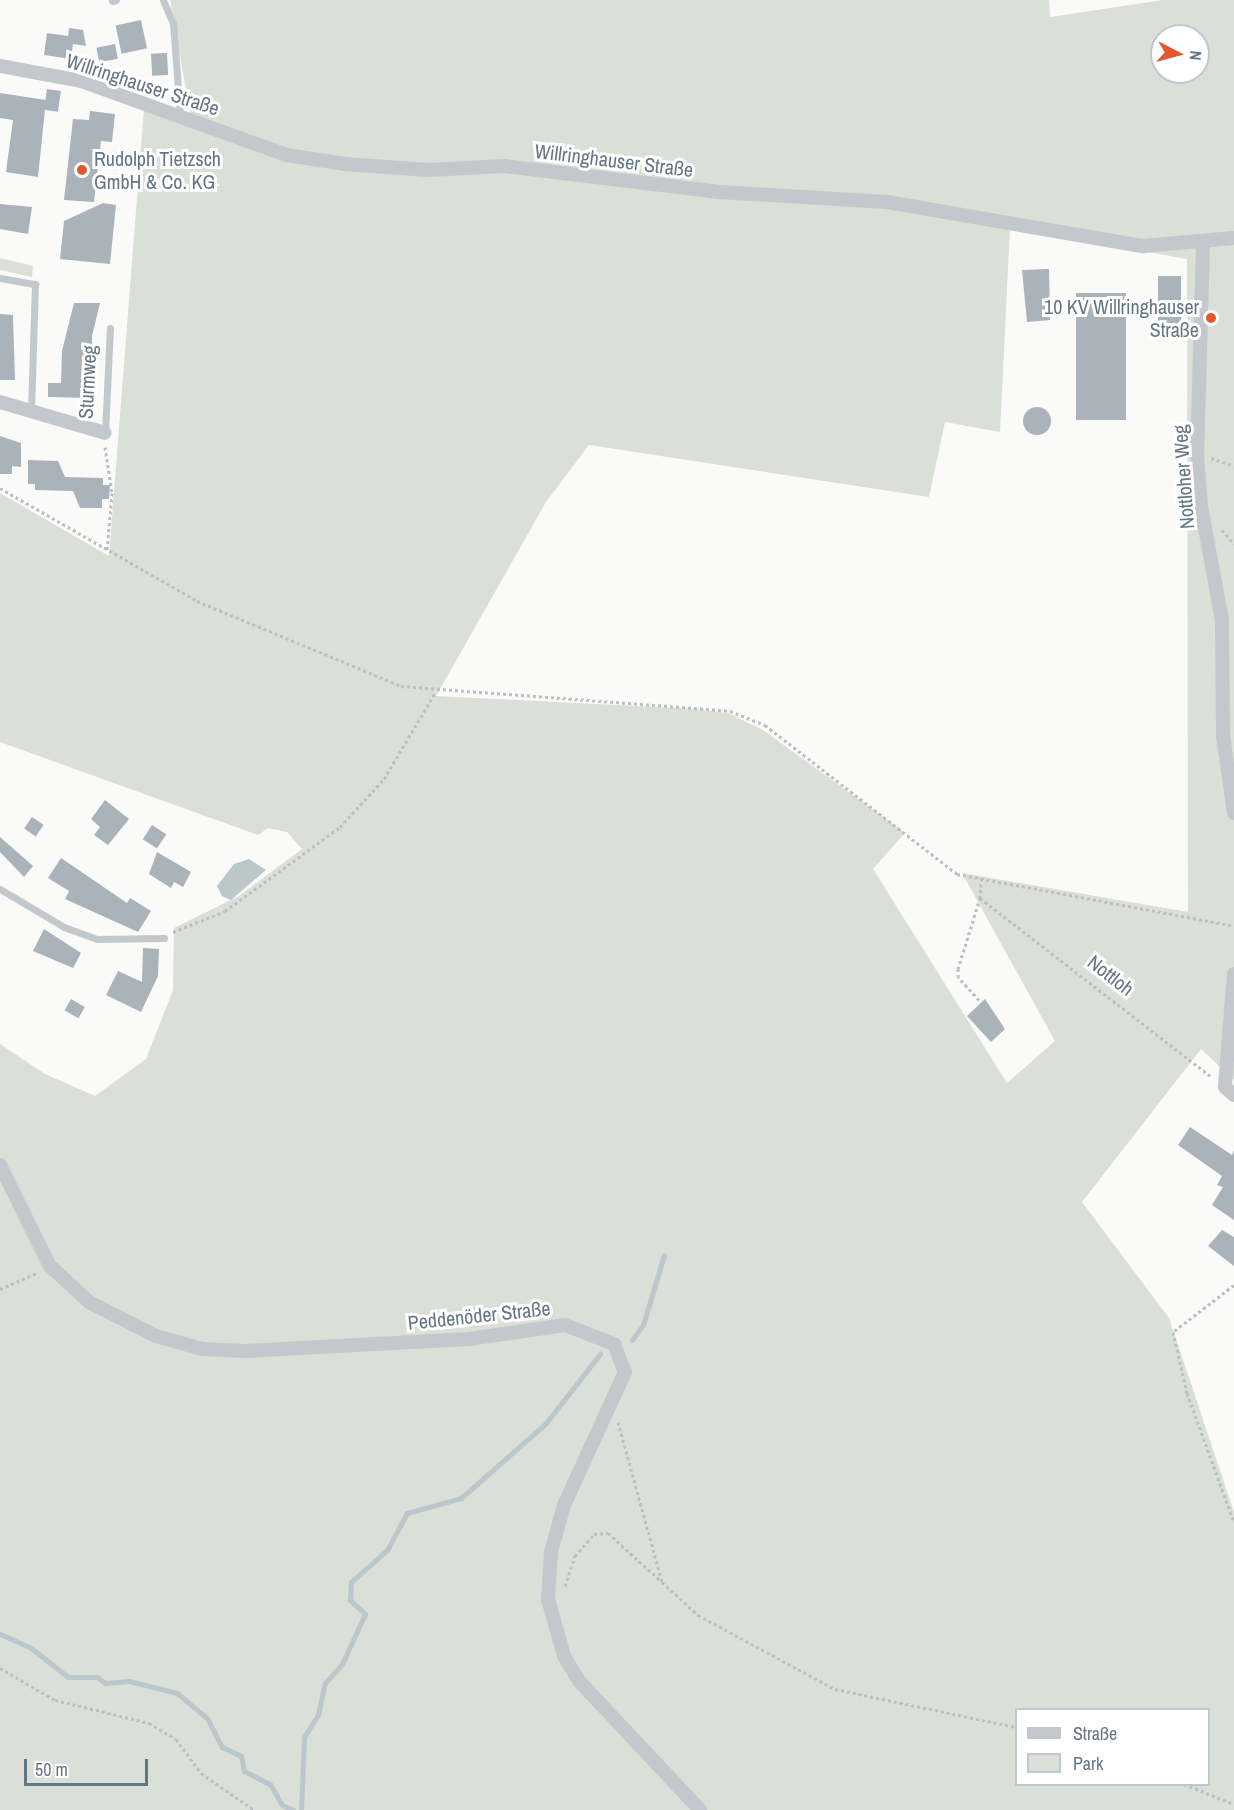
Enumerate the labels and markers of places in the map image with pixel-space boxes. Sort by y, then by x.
place label: Rudolph Tietzsch GmbH & Co. KG [94,146,221,193]
marker: Rudolph Tietzsch GmbH & Co. KG [75,163,89,177]
place label: 10 KV Willringhauser Straße [1044,294,1199,341]
marker: 10 KV Willringhauser Straße [1204,311,1218,325]

